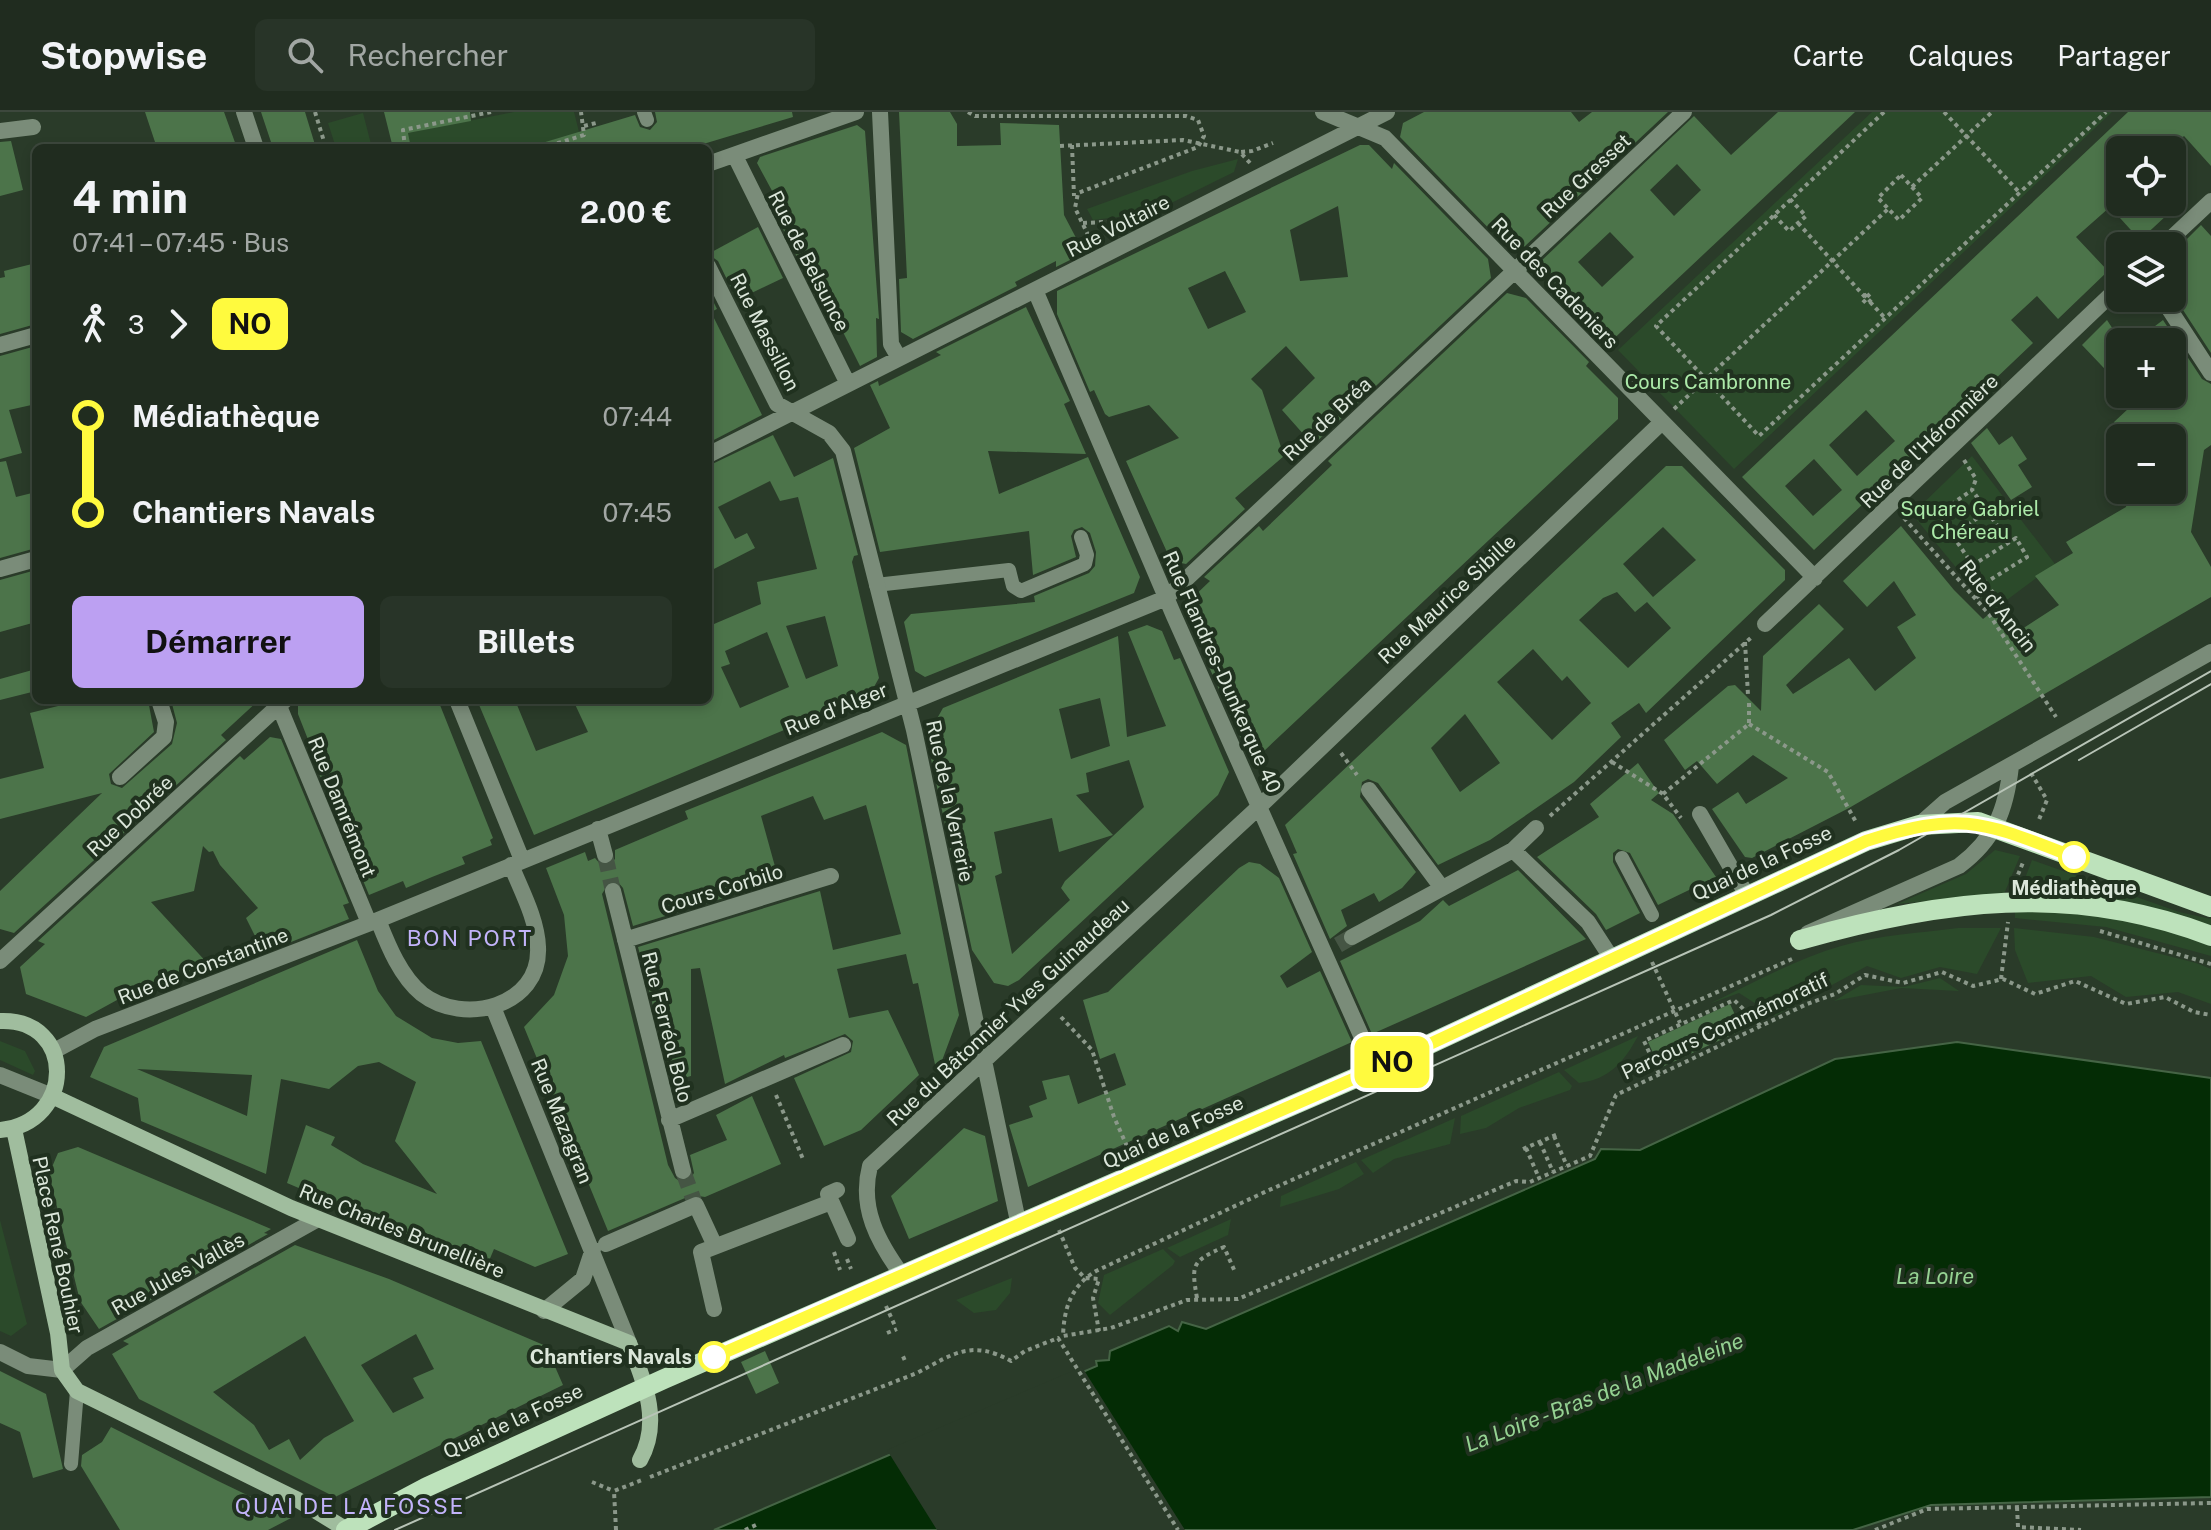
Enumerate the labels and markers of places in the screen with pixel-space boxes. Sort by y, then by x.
marker: Médiathèque [2059,842,2089,872]
place label: Médiathèque [2011,876,2137,900]
marker: Chantiers Navals [699,1342,729,1372]
place label: Chantiers Navals [530,1345,692,1369]

